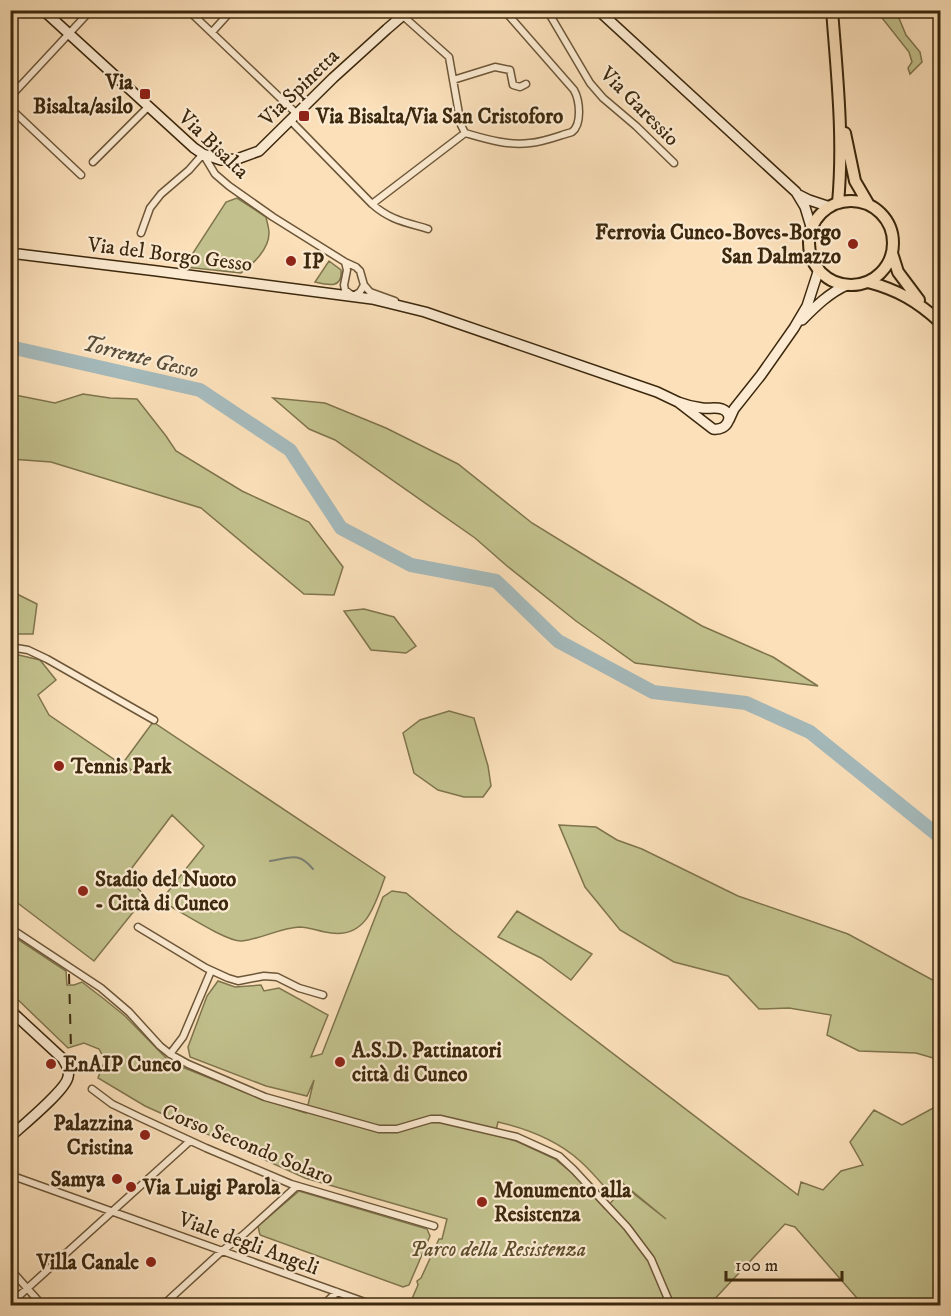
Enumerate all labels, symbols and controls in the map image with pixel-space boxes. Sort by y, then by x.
street label: Via Spinetta [254,43,345,133]
street label: Via Garessio [593,61,684,152]
place label: Via Bisalta/asilo [33,70,134,120]
marker: Via Bisalta/asilo [138,87,152,101]
street label: Via Bisalta [172,104,254,185]
place label: Via Bisalta/Via San Cristoforo [315,104,563,130]
marker: Via Bisalta/Via San Cristoforo [297,109,311,123]
place label: Ferrovia Cuneo-Boves-Borgo San Dalmazzo [595,220,841,270]
street label: Via del Borgo Gesso [85,232,254,278]
marker: Ferrovia Cuneo-Boves-Borgo San Dalmazzo [846,237,860,251]
place label: IP [303,249,325,275]
marker: IP [284,254,298,268]
water label: Torrente Gesso [80,330,201,385]
place label: Tennis Park [70,754,172,780]
marker: Tennis Park [52,759,66,773]
place label: Stadio del Nuoto - Città di Cuneo [95,867,236,917]
marker: Stadio del Nuoto - Città di Cuneo [76,884,90,898]
place label: A.S.D. Pattinatori città di Cuneo [351,1038,502,1088]
place label: EnAIP Cuneo [63,1052,181,1078]
marker: A.S.D. Pattinatori città di Cuneo [333,1055,347,1069]
marker: EnAIP Cuneo [44,1057,58,1071]
street label: Corso Secondo Solaro [158,1099,337,1191]
place label: Palazzina Cristina [53,1111,134,1161]
marker: Palazzina Cristina [138,1128,152,1142]
place label: Samya [51,1167,106,1193]
marker: Samya [110,1172,124,1186]
place label: Via Luigi Parola [142,1175,281,1201]
place label: Monumento alla Resistenza [494,1178,632,1228]
marker: Via Luigi Parola [124,1180,138,1194]
marker: Monumento alla Resistenza [475,1195,489,1209]
street label: Viale degli Angeli [174,1206,322,1281]
park label: Parco della Resistenza [410,1237,586,1263]
scale bar [726,1244,842,1282]
place label: Villa Canale [36,1250,139,1276]
marker: Villa Canale [144,1255,158,1269]
text: 100 m [735,1255,778,1277]

